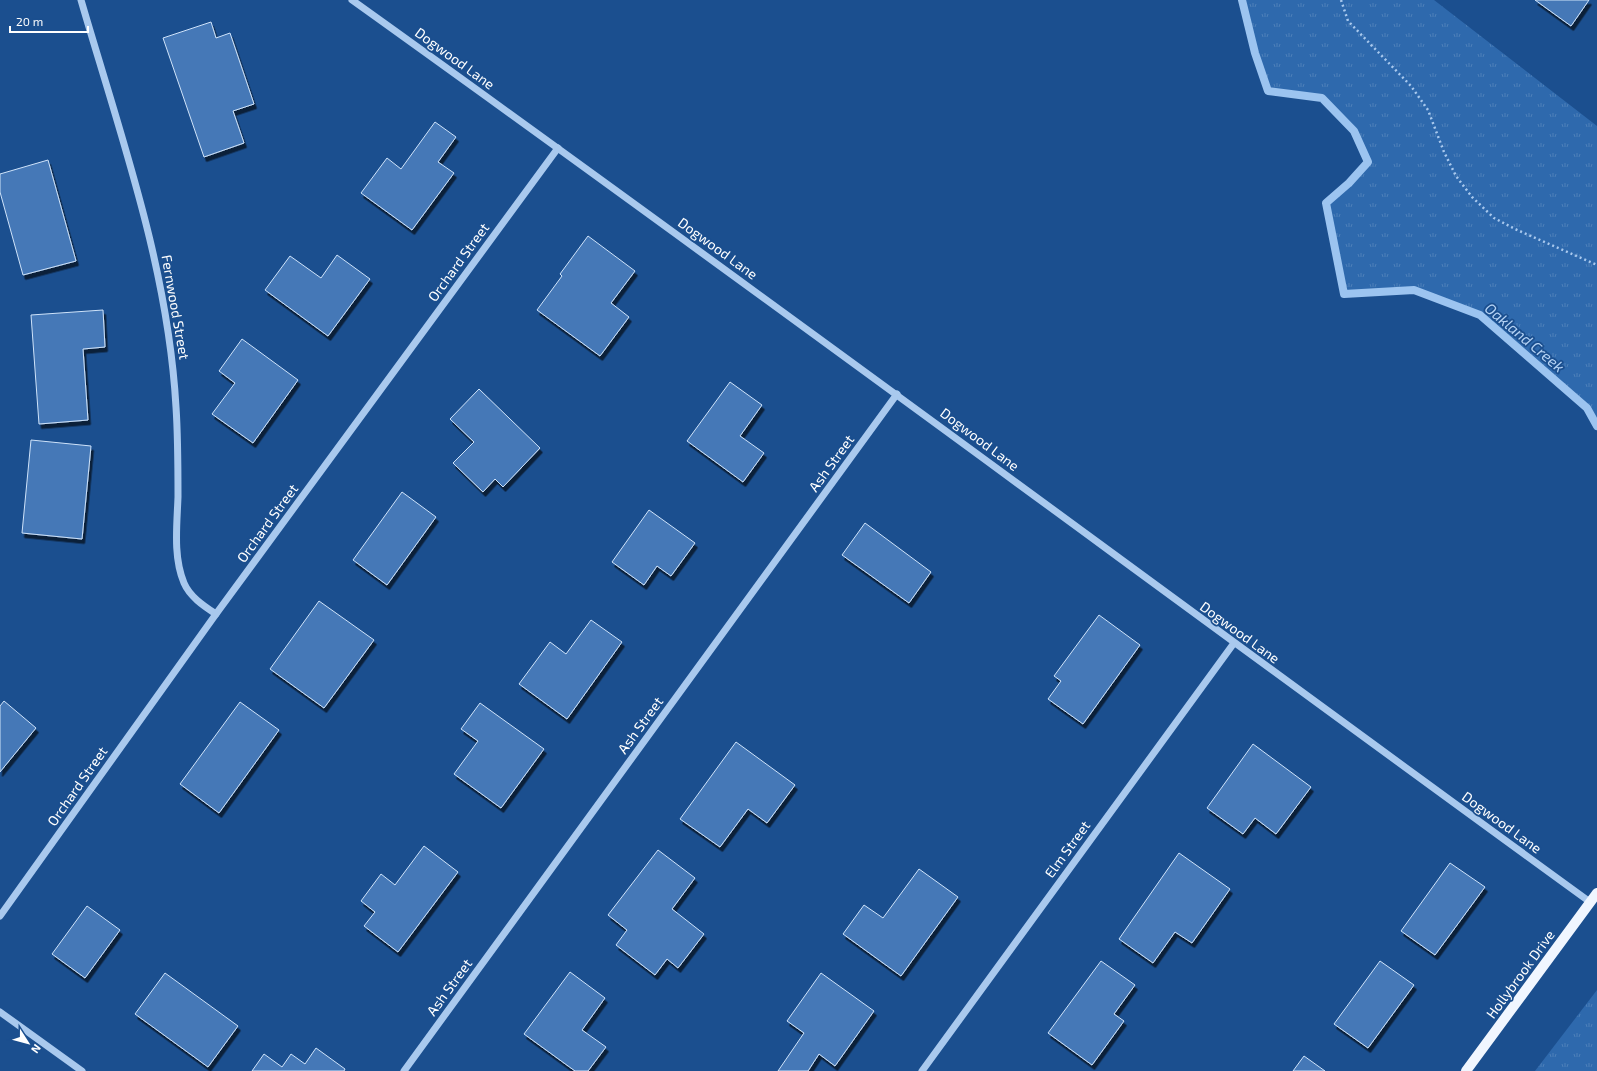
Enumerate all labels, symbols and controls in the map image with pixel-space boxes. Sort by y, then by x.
scale bar [10,8,88,34]
text: 20 m [16,14,43,28]
street label: Dogwood Lane [412,23,498,93]
street label: Dogwood Lane [675,213,761,283]
street label: Orchard Street [424,219,492,305]
street label: Fernwood Street [158,253,194,361]
water label: Oakland Creek [1482,299,1569,376]
street label: Dogwood Lane [937,404,1023,474]
street label: Ash Street [805,431,857,495]
street label: Orchard Street [233,480,301,566]
street label: Dogwood Lane [1197,597,1283,667]
street label: Ash Street [614,693,666,757]
street label: Orchard Street [43,743,111,829]
street label: Dogwood Lane [1459,787,1545,857]
street label: Elm Street [1041,817,1093,881]
street label: Hollybrook Drive [1482,926,1558,1022]
street label: Ash Street [423,955,475,1019]
north arrow [8,1023,48,1063]
text: N [29,1042,44,1056]

